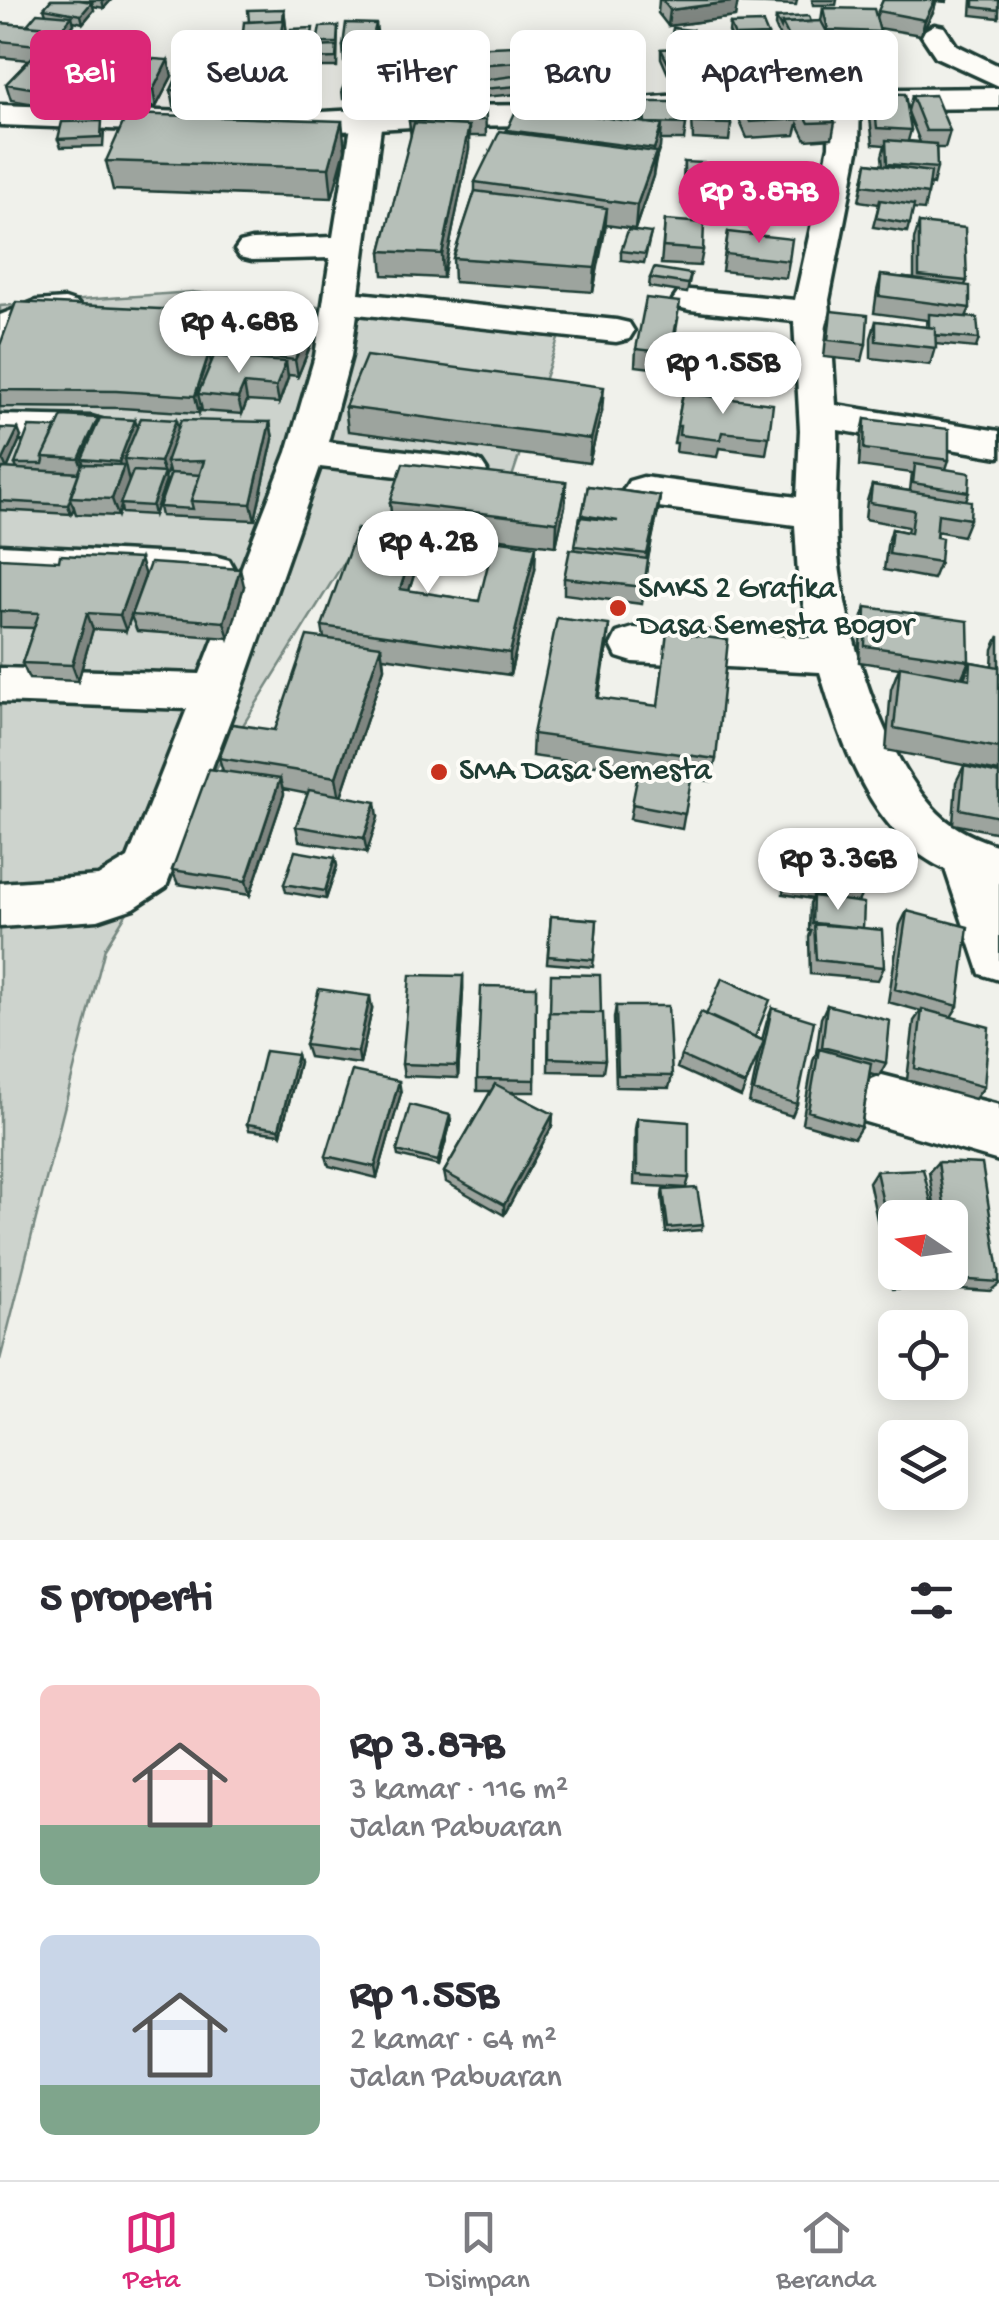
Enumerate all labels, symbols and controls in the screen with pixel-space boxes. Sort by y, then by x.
chip: Beli [30,30,151,120]
chip: Sewa [171,30,322,120]
chip: Filter [342,30,490,120]
chip: Baru [510,30,646,120]
chip: Apartemen [666,30,898,120]
pin: Rp 3.87B [656,161,862,246]
text: Rp 3.87B [700,174,818,212]
pin: Rp 4.68B [136,291,342,376]
text: Rp 4.68B [181,304,297,342]
pin: Rp 1.55B [620,332,826,417]
text: Rp 1.55B [666,345,780,383]
pin: Rp 4.2B [336,511,520,596]
text: Rp 4.2B [379,524,477,562]
place label: SMKS 2 Grafika Dasa Semesta Bogor [636,571,916,646]
marker: SMKS 2 Grafika Dasa Semesta Bogor [607,597,629,619]
place label: SMA Dasa Semesta [459,753,713,791]
marker: SMA Dasa Semesta [428,761,450,783]
pin: Rp 3.36B [735,828,941,913]
text: Rp 3.36B [780,841,896,879]
north arrow [878,1200,968,1290]
map controls [878,1200,968,1510]
button: locate [878,1310,968,1400]
button: layers [878,1420,968,1510]
icon: filters [904,1573,959,1628]
text: 5 properti [40,1576,213,1625]
text: Rp 3.87B [350,1723,504,1772]
icon: home [120,1725,240,1845]
text: 3 kamar · 116 m² [350,1772,568,1810]
text: Jalan Pabuaran [350,1810,562,1848]
text: Rp 1.55B [350,1973,498,2022]
icon: home [120,1975,240,2095]
text: 2 kamar · 64 m² [350,2022,557,2060]
text: Jalan Pabuaran [350,2060,562,2098]
tab: Peta [123,2205,180,2298]
tab: Disimpan [427,2205,530,2298]
tab: Beranda [776,2205,876,2298]

